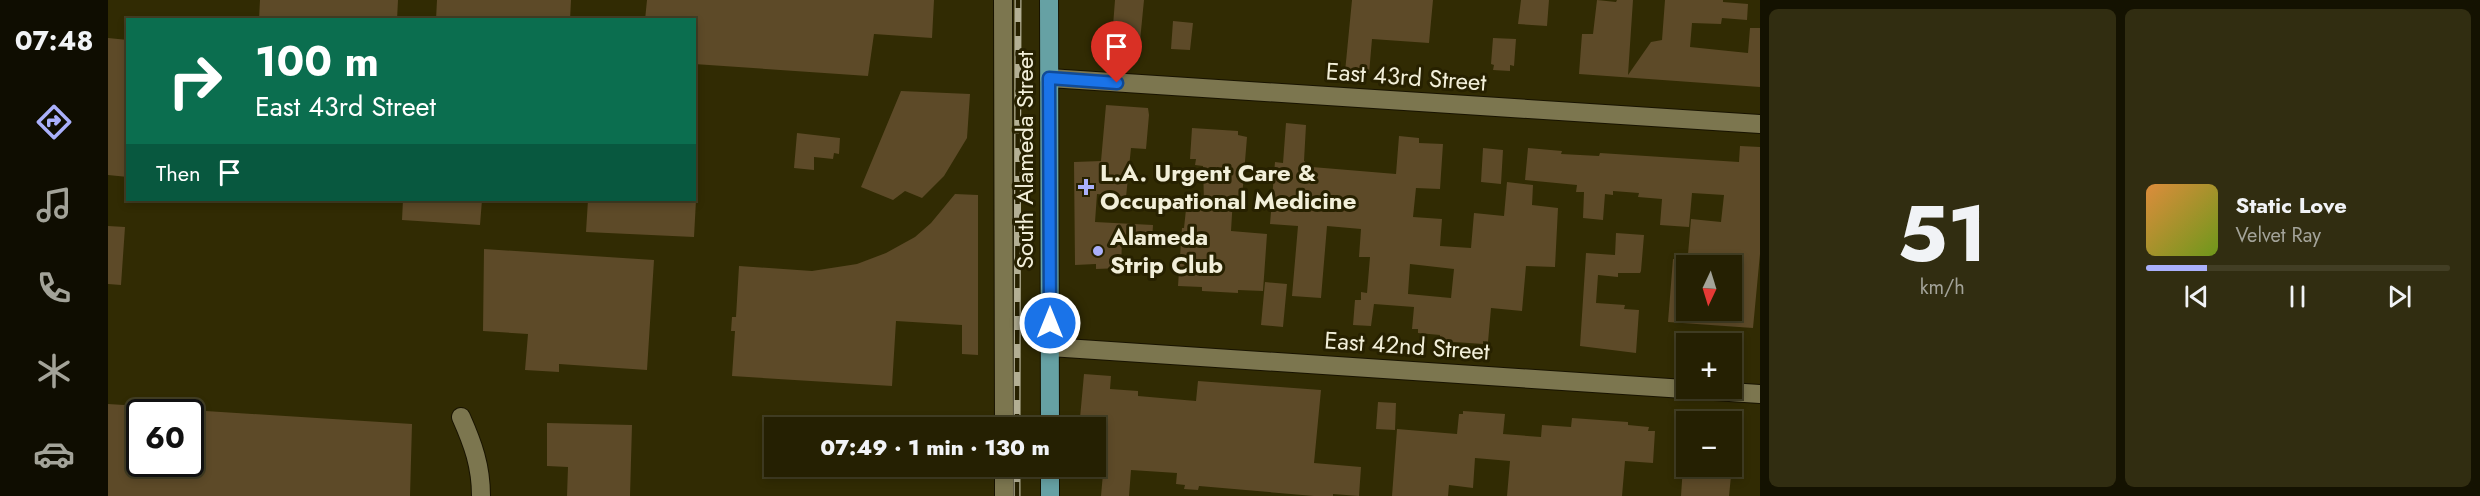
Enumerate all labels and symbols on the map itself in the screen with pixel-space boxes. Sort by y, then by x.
pin [1091,21,1142,83]
street label: South Alameda Street [1007,51,1042,269]
street label: East 43rd Street [1325,53,1488,100]
place label: L.A. Urgent Care & Occupational Medicine [1100,155,1356,218]
marker: L.A. Urgent Care & Occupational Medicine [1077,178,1095,196]
place label: Alameda Strip Club [1109,219,1223,282]
marker: Alameda Strip Club [1091,244,1105,258]
north arrow [1676,255,1742,321]
position arrow [1018,291,1082,355]
street label: East 42nd Street [1323,322,1491,369]
speed limit sign: 60 [126,399,204,477]

